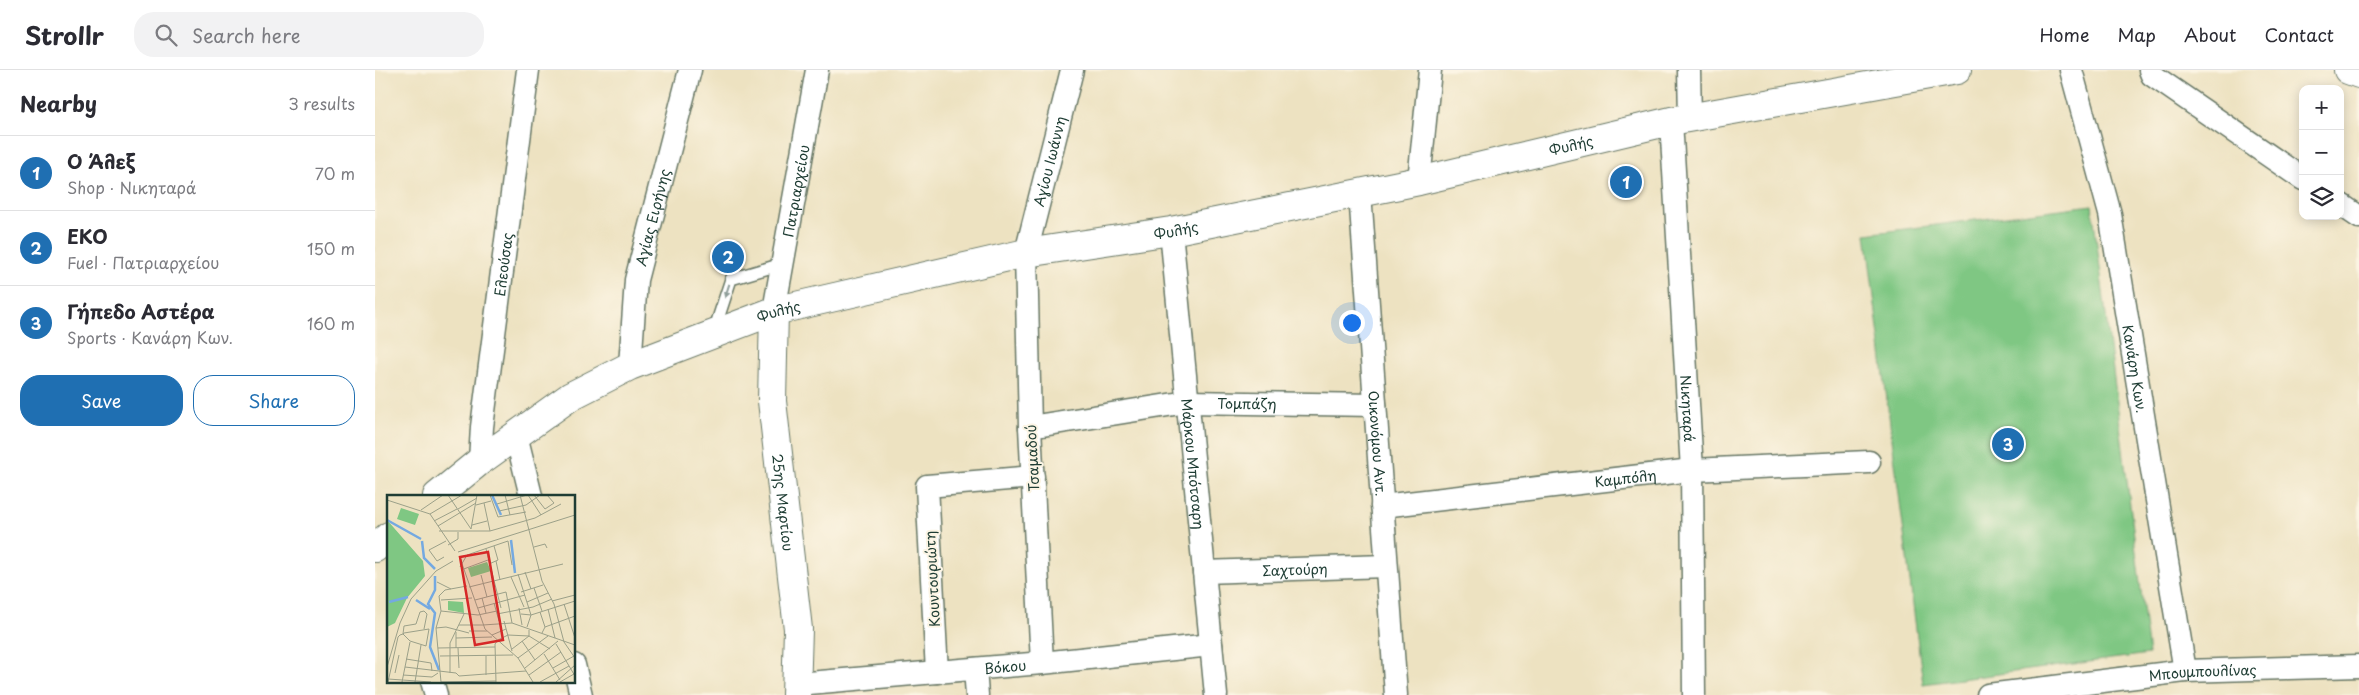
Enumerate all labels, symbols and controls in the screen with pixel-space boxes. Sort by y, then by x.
search box [134,12,484,57]
text: Strollr [25,17,104,53]
icon: search [152,21,180,49]
text: Search here [192,21,301,49]
text: Home [2039,21,2089,48]
text: Map [2117,21,2156,48]
text: About [2184,21,2236,48]
text: Contact [2264,21,2334,48]
map controls [2299,85,2344,220]
button: + [2299,85,2344,130]
text: Nearby [20,87,97,119]
text: 3 results [288,91,355,115]
street label: Αγίου Ιωάννη [1028,114,1071,209]
street label: Φυλής [1547,129,1595,160]
button: − [2299,130,2344,175]
street label: Πατριαρχείου [777,143,814,239]
text: Ο Άλεξ [67,147,136,175]
text: 1 [32,161,40,185]
text: 70 m [315,161,355,185]
pin: 1 [1610,163,1642,201]
street label: Αγίας Ειρήνης [630,166,675,268]
text: Shop · Νικηταρά [67,175,196,199]
button: layers [2299,175,2344,220]
street label: Φυλής [1152,215,1200,244]
text: EKO [67,222,108,250]
street label: Ελεούσας [488,231,517,298]
text: 2 [30,236,42,260]
text: 150 m [307,236,355,260]
pin: 2 [712,238,744,276]
text: Fuel · Πατριαρχείου [67,250,219,274]
one-way arrow [723,284,730,299]
street label: Φυλής [753,295,802,327]
text: Γήπεδο Αστέρα [67,297,215,325]
your location [1339,310,1365,336]
text: 3 [31,311,41,335]
text: 160 m [307,311,355,335]
street label: Κανάρη Κων. [2118,323,2153,414]
text: Sports · Κανάρη Κων. [67,325,233,349]
street label: Νικηταρά [1676,374,1701,443]
button: Save [20,375,183,426]
button: Share [193,375,355,426]
street label: Οικονόμου Αντ. [1364,390,1392,497]
street label: Τομπάζη [1217,392,1277,414]
street label: Μάρκου Μπότσαρη [1177,397,1210,530]
street label: Τσαμαδού [1020,424,1044,492]
pin: 3 [1992,425,2024,463]
street label: 25ης Μαρτίου [768,453,800,552]
street label: Καμπόλη [1593,464,1657,492]
inset map [387,495,575,682]
street label: Κουντουριώτη [919,530,945,628]
street label: Σαχτούρη [1262,557,1328,581]
street label: Βόκου [983,654,1027,678]
street label: Μπουμπουλίνας [2147,658,2257,686]

